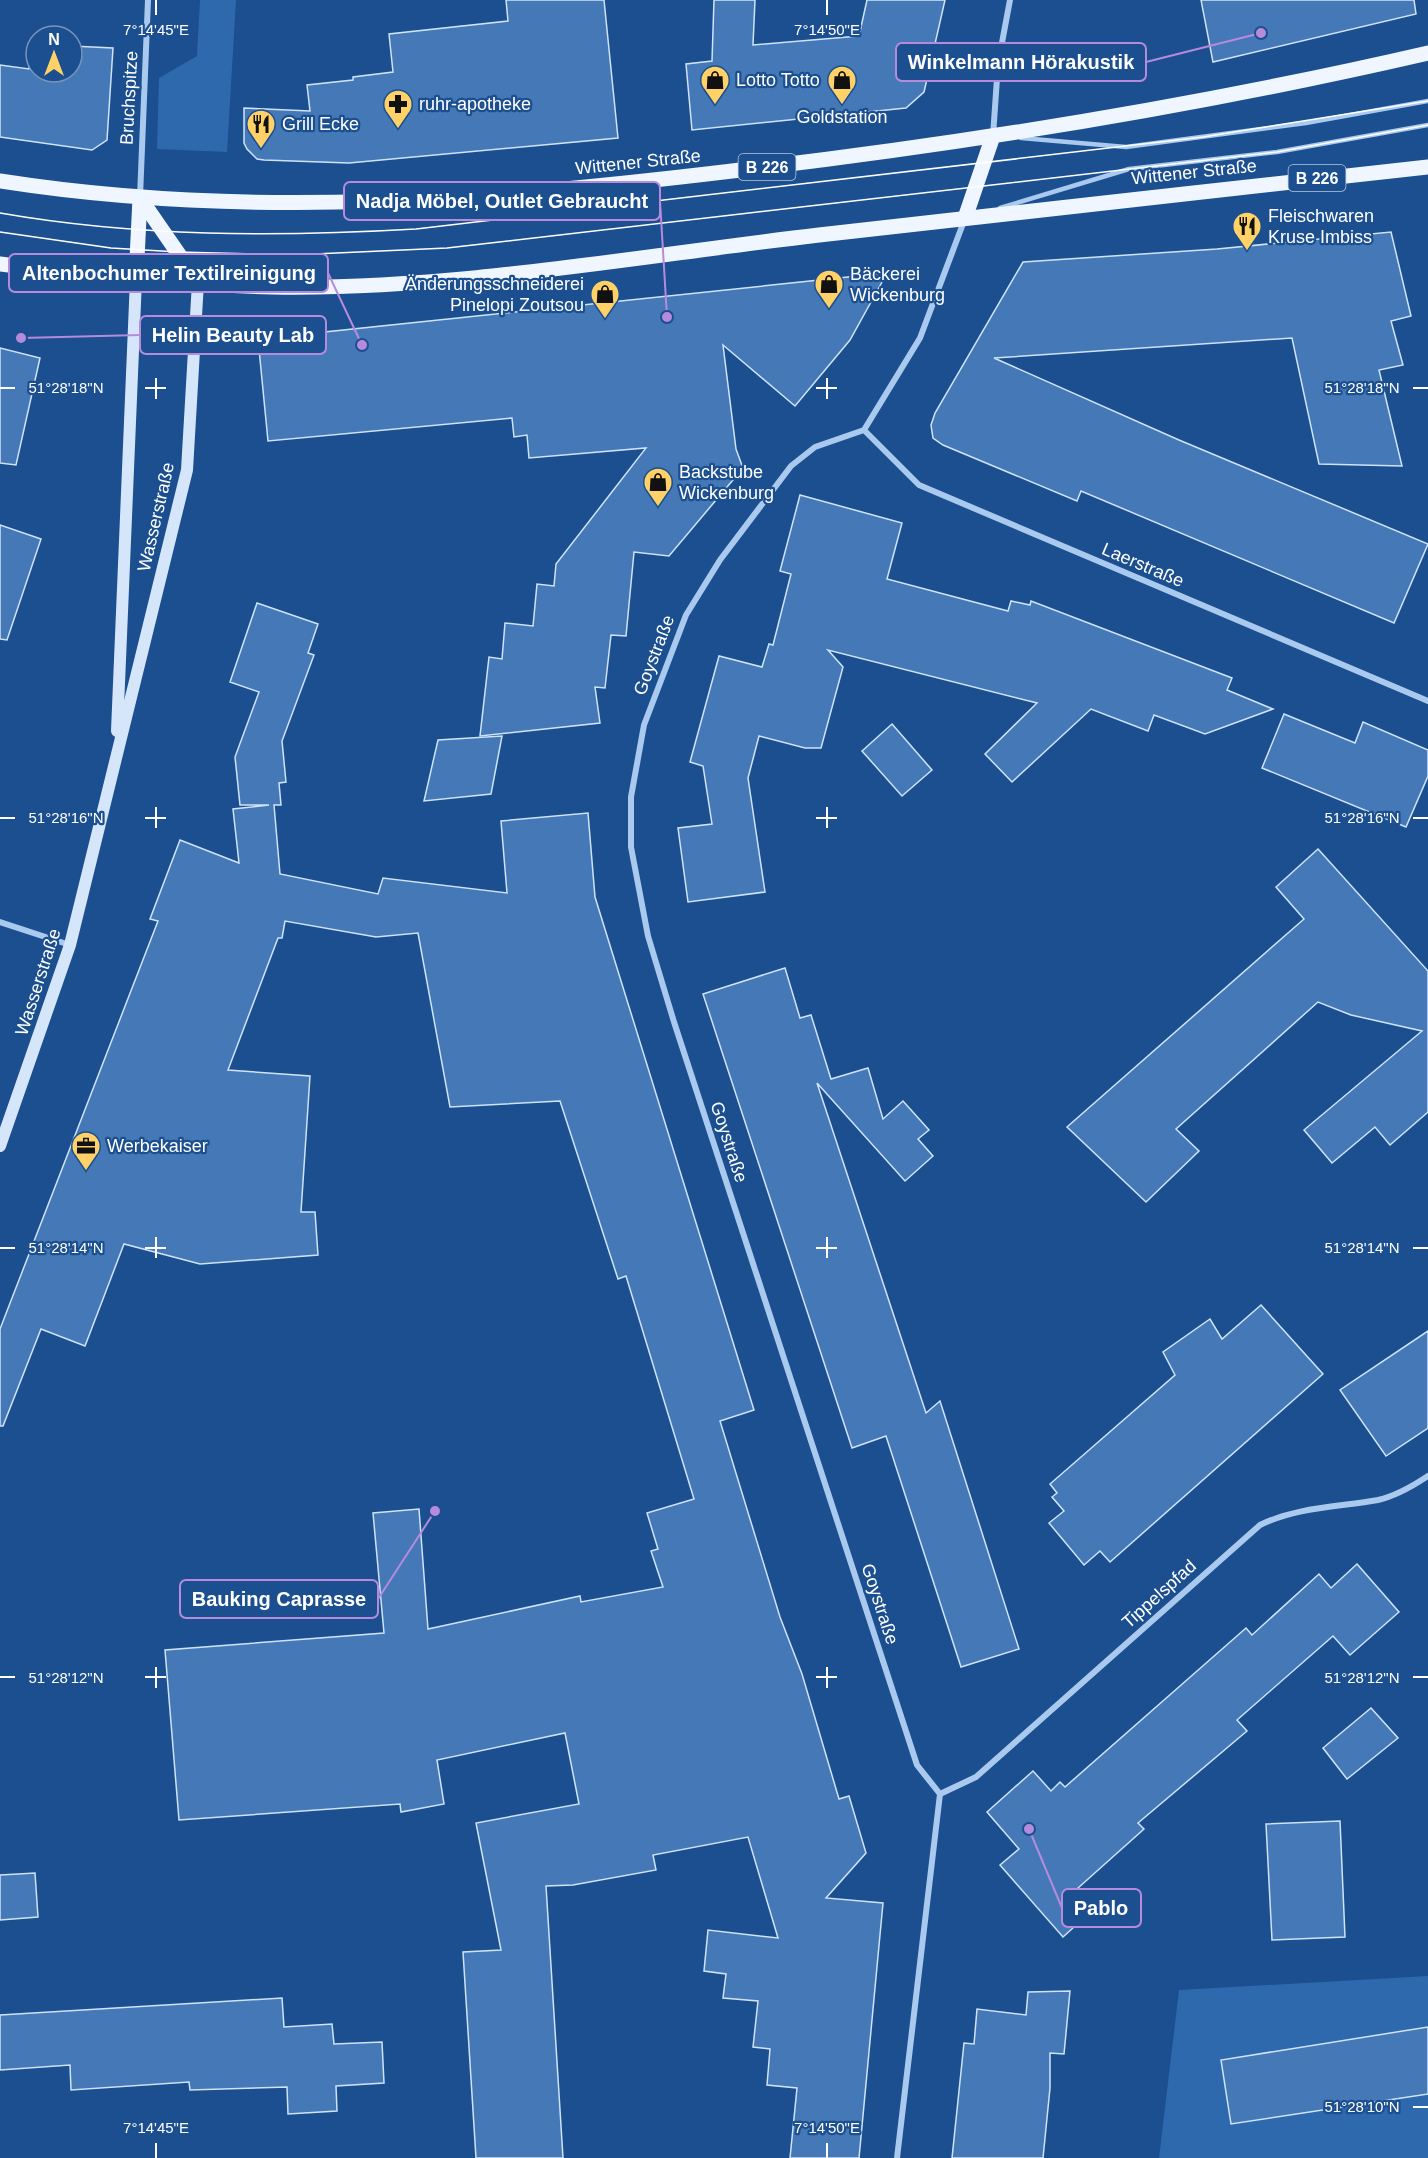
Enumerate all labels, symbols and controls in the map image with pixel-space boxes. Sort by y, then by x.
text: 7°14'45"E [123,21,189,38]
text: 7°14'50"E [794,21,860,38]
north arrow [24,24,84,84]
text: N [48,31,60,48]
callout: Winkelmann Hörakustik [896,43,1146,81]
street label: Bruchspitze [117,51,141,145]
text: Winkelmann Hörakustik [908,51,1135,73]
shop icon: Lotto Totto [699,64,731,106]
shop icon: Goldstation [826,64,858,106]
place label: Lotto Totto [736,70,820,90]
pharmacy icon: ruhr-apotheke [382,88,414,130]
place label: ruhr-apotheke [419,94,531,114]
place label: Goldstation [796,107,888,127]
restaurant icon: Grill Ecke [245,108,277,150]
place label: Grill Ecke [282,114,359,134]
street label: Wittener Straße [574,145,702,179]
road number: B 226 [738,154,795,180]
street label: Wittener Straße [1130,155,1258,189]
road number: B 226 [1288,165,1346,191]
callout: Nadja Möbel, Outlet Gebraucht [344,182,660,220]
text: Nadja Möbel, Outlet Gebraucht [356,190,648,212]
place label: Fleischwaren Kruse Imbiss [1268,206,1374,247]
restaurant icon: Fleischwaren Kruse Imbiss [1231,210,1263,252]
callout: Altenbochumer Textilreinigung [9,254,328,292]
text: Altenbochumer Textilreinigung [22,262,316,284]
place label: Bäckerei Wickenburg [850,264,945,305]
shop icon: Bäckerei Wickenburg [813,268,845,310]
place label: Änderungsschneiderei Pinelopi Zoutsou [405,274,584,315]
shop icon: Änderungsschneiderei Pinelopi Zoutsou [589,278,621,320]
callout: Helin Beauty Lab [140,316,326,354]
text: Helin Beauty Lab [152,324,314,346]
text: 51°28'18"N [28,379,104,396]
text: 51°28'18"N [1324,379,1400,396]
street label: Wasserstraße [134,460,178,574]
place label: Backstube Wickenburg [679,462,774,503]
shop icon: Backstube Wickenburg [642,466,674,508]
street label: Laerstraße [1099,539,1187,591]
street label: Goystraße [630,612,678,698]
text: 51°28'16"N [28,809,104,826]
text: 51°28'16"N [1324,809,1400,826]
street label: Wasserstraße [11,926,65,1038]
street label: Goystraße [707,1099,751,1185]
office icon: Werbekaiser [70,1130,102,1172]
place label: Werbekaiser [107,1136,208,1156]
text: 51°28'14"N [28,1239,104,1256]
text: 51°28'14"N [1324,1239,1400,1256]
street label: Tippelspfad [1118,1556,1200,1632]
street label: Goystraße [858,1561,902,1647]
callout: Bauking Caprasse [180,1580,378,1618]
text: Bauking Caprasse [192,1588,366,1610]
text: 51°28'12"N [28,1669,104,1686]
text: 51°28'12"N [1324,1669,1400,1686]
callout: Pablo [1062,1889,1141,1927]
text: Pablo [1074,1897,1128,1919]
text: 51°28'10"N [1324,2098,1400,2115]
text: 7°14'45"E [123,2119,189,2136]
text: 7°14'50"E [794,2119,860,2136]

